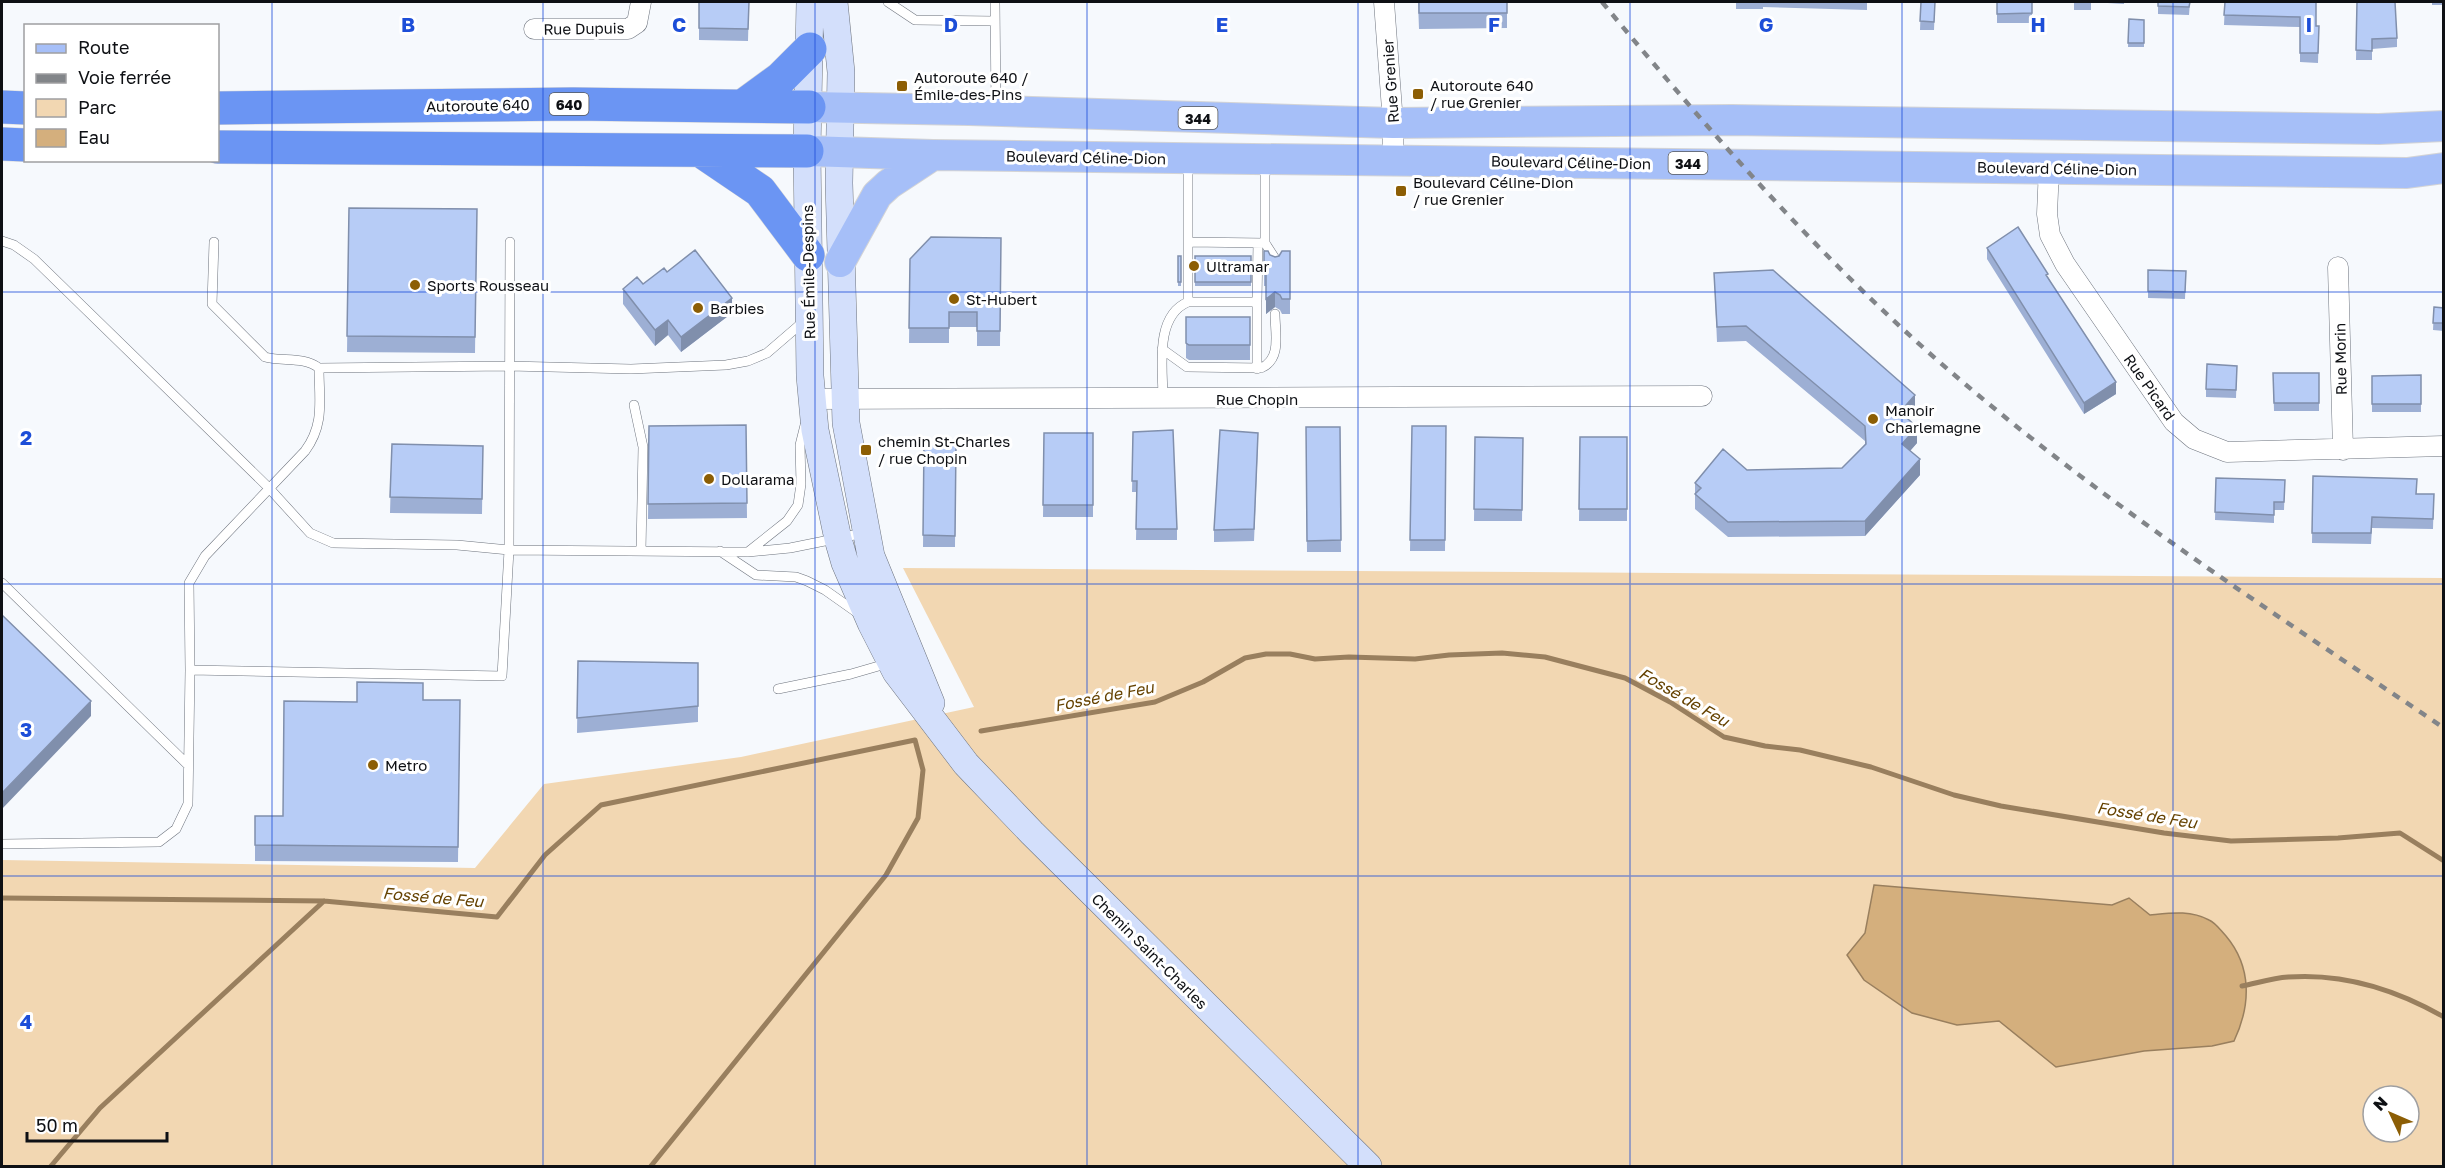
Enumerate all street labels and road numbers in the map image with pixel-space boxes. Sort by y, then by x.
street label: Rue Dupuis [543,18,625,38]
street label: Rue Grenier [1378,38,1402,124]
road number: 640 [550,93,588,115]
street label: Autoroute 640 [426,95,530,115]
road number: 344 [1178,107,1218,129]
street label: Boulevard Céline-Dion [1006,147,1166,167]
street label: Boulevard Céline-Dion [1491,152,1651,172]
road number: 344 [1668,152,1708,174]
street label: Boulevard Céline-Dion [1977,158,2137,178]
street label: Rue Émile-Despins [798,205,818,339]
street label: Rue Morin [2330,323,2350,395]
street label: Rue Picard [2121,350,2179,424]
street label: Rue Chopin [1216,390,1298,408]
street label: Chemin Saint-Charles [1088,889,1212,1013]

